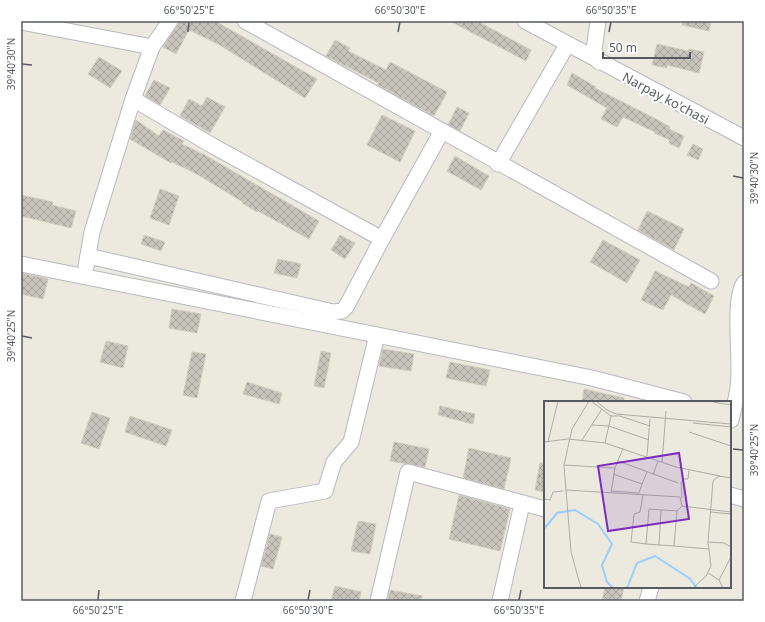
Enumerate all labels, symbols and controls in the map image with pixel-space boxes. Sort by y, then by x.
text: 66°50'25"E [164,3,214,17]
text: 66°50'30"E [375,3,425,17]
text: 66°50'35"E [586,3,636,17]
scale bar [603,34,690,60]
text: 39°40'30"N [4,38,18,90]
text: 50 m [609,39,637,56]
street label: Narpay ko'chasi [619,68,713,128]
text: 39°40'30"N [747,152,761,204]
text: 39°40'25"N [4,310,18,362]
inset map [544,401,731,588]
text: 39°40'25"N [747,424,761,476]
text: 66°50'25"E [73,603,123,617]
text: 66°50'30"E [283,603,333,617]
text: 66°50'35"E [494,603,544,617]

